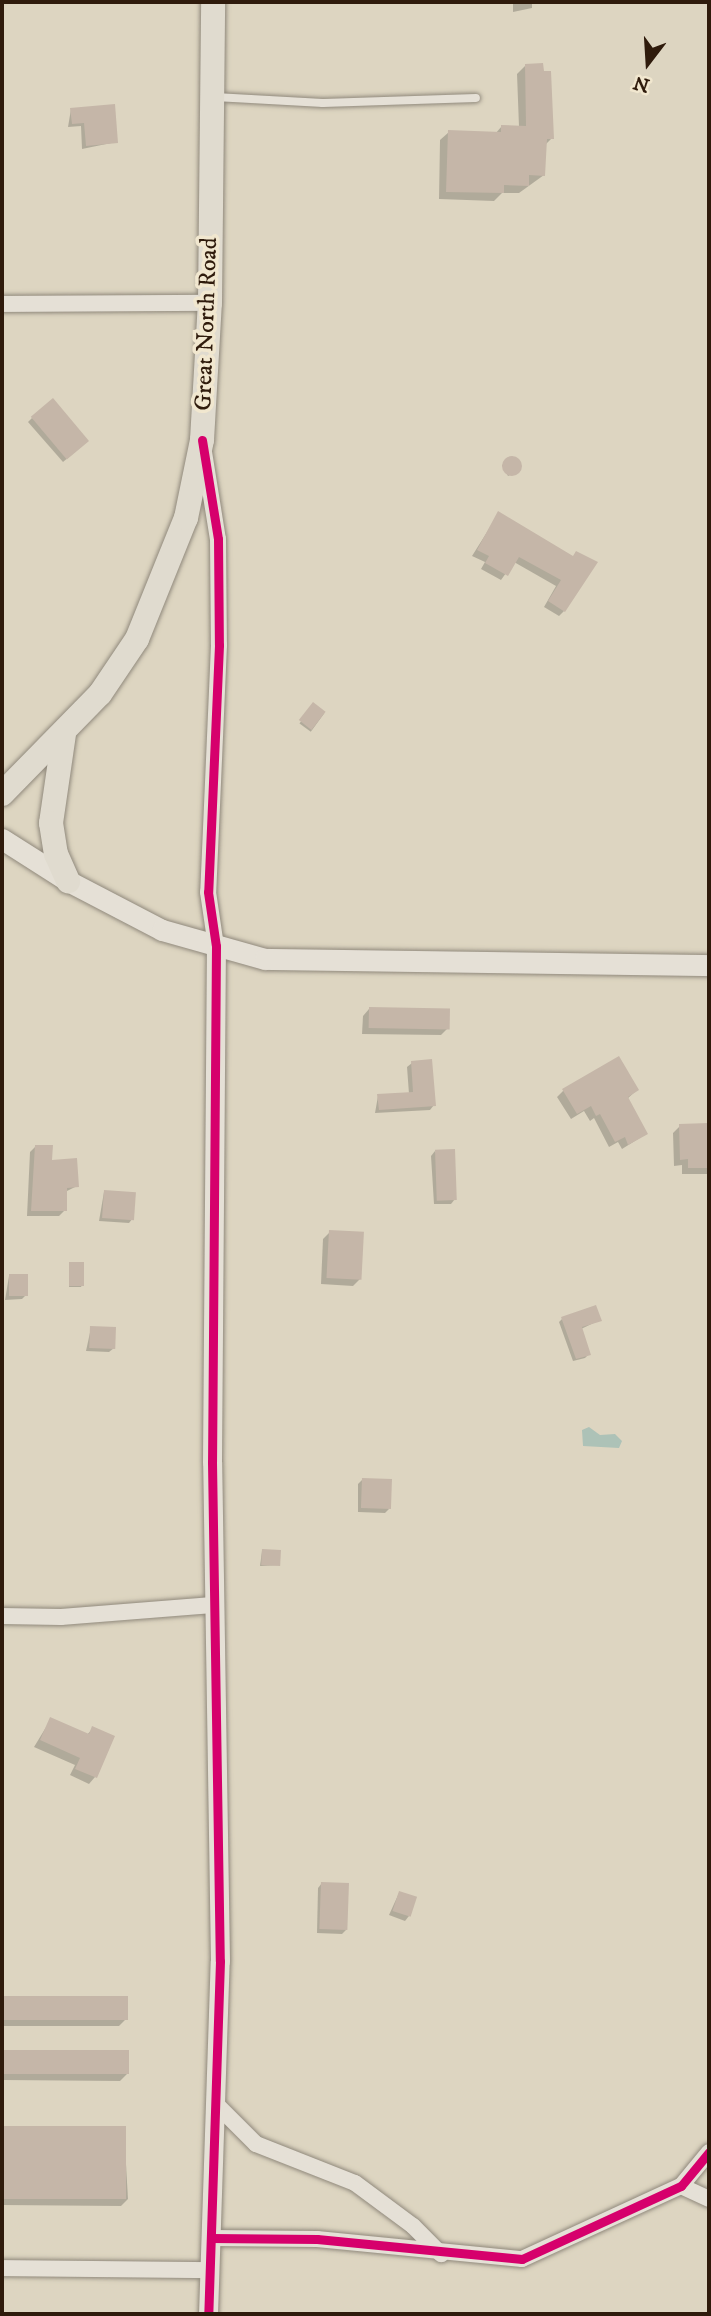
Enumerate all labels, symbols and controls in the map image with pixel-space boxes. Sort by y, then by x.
north arrow [613,28,683,98]
text: N [631,70,653,97]
street label: Great North Road [190,237,224,411]

